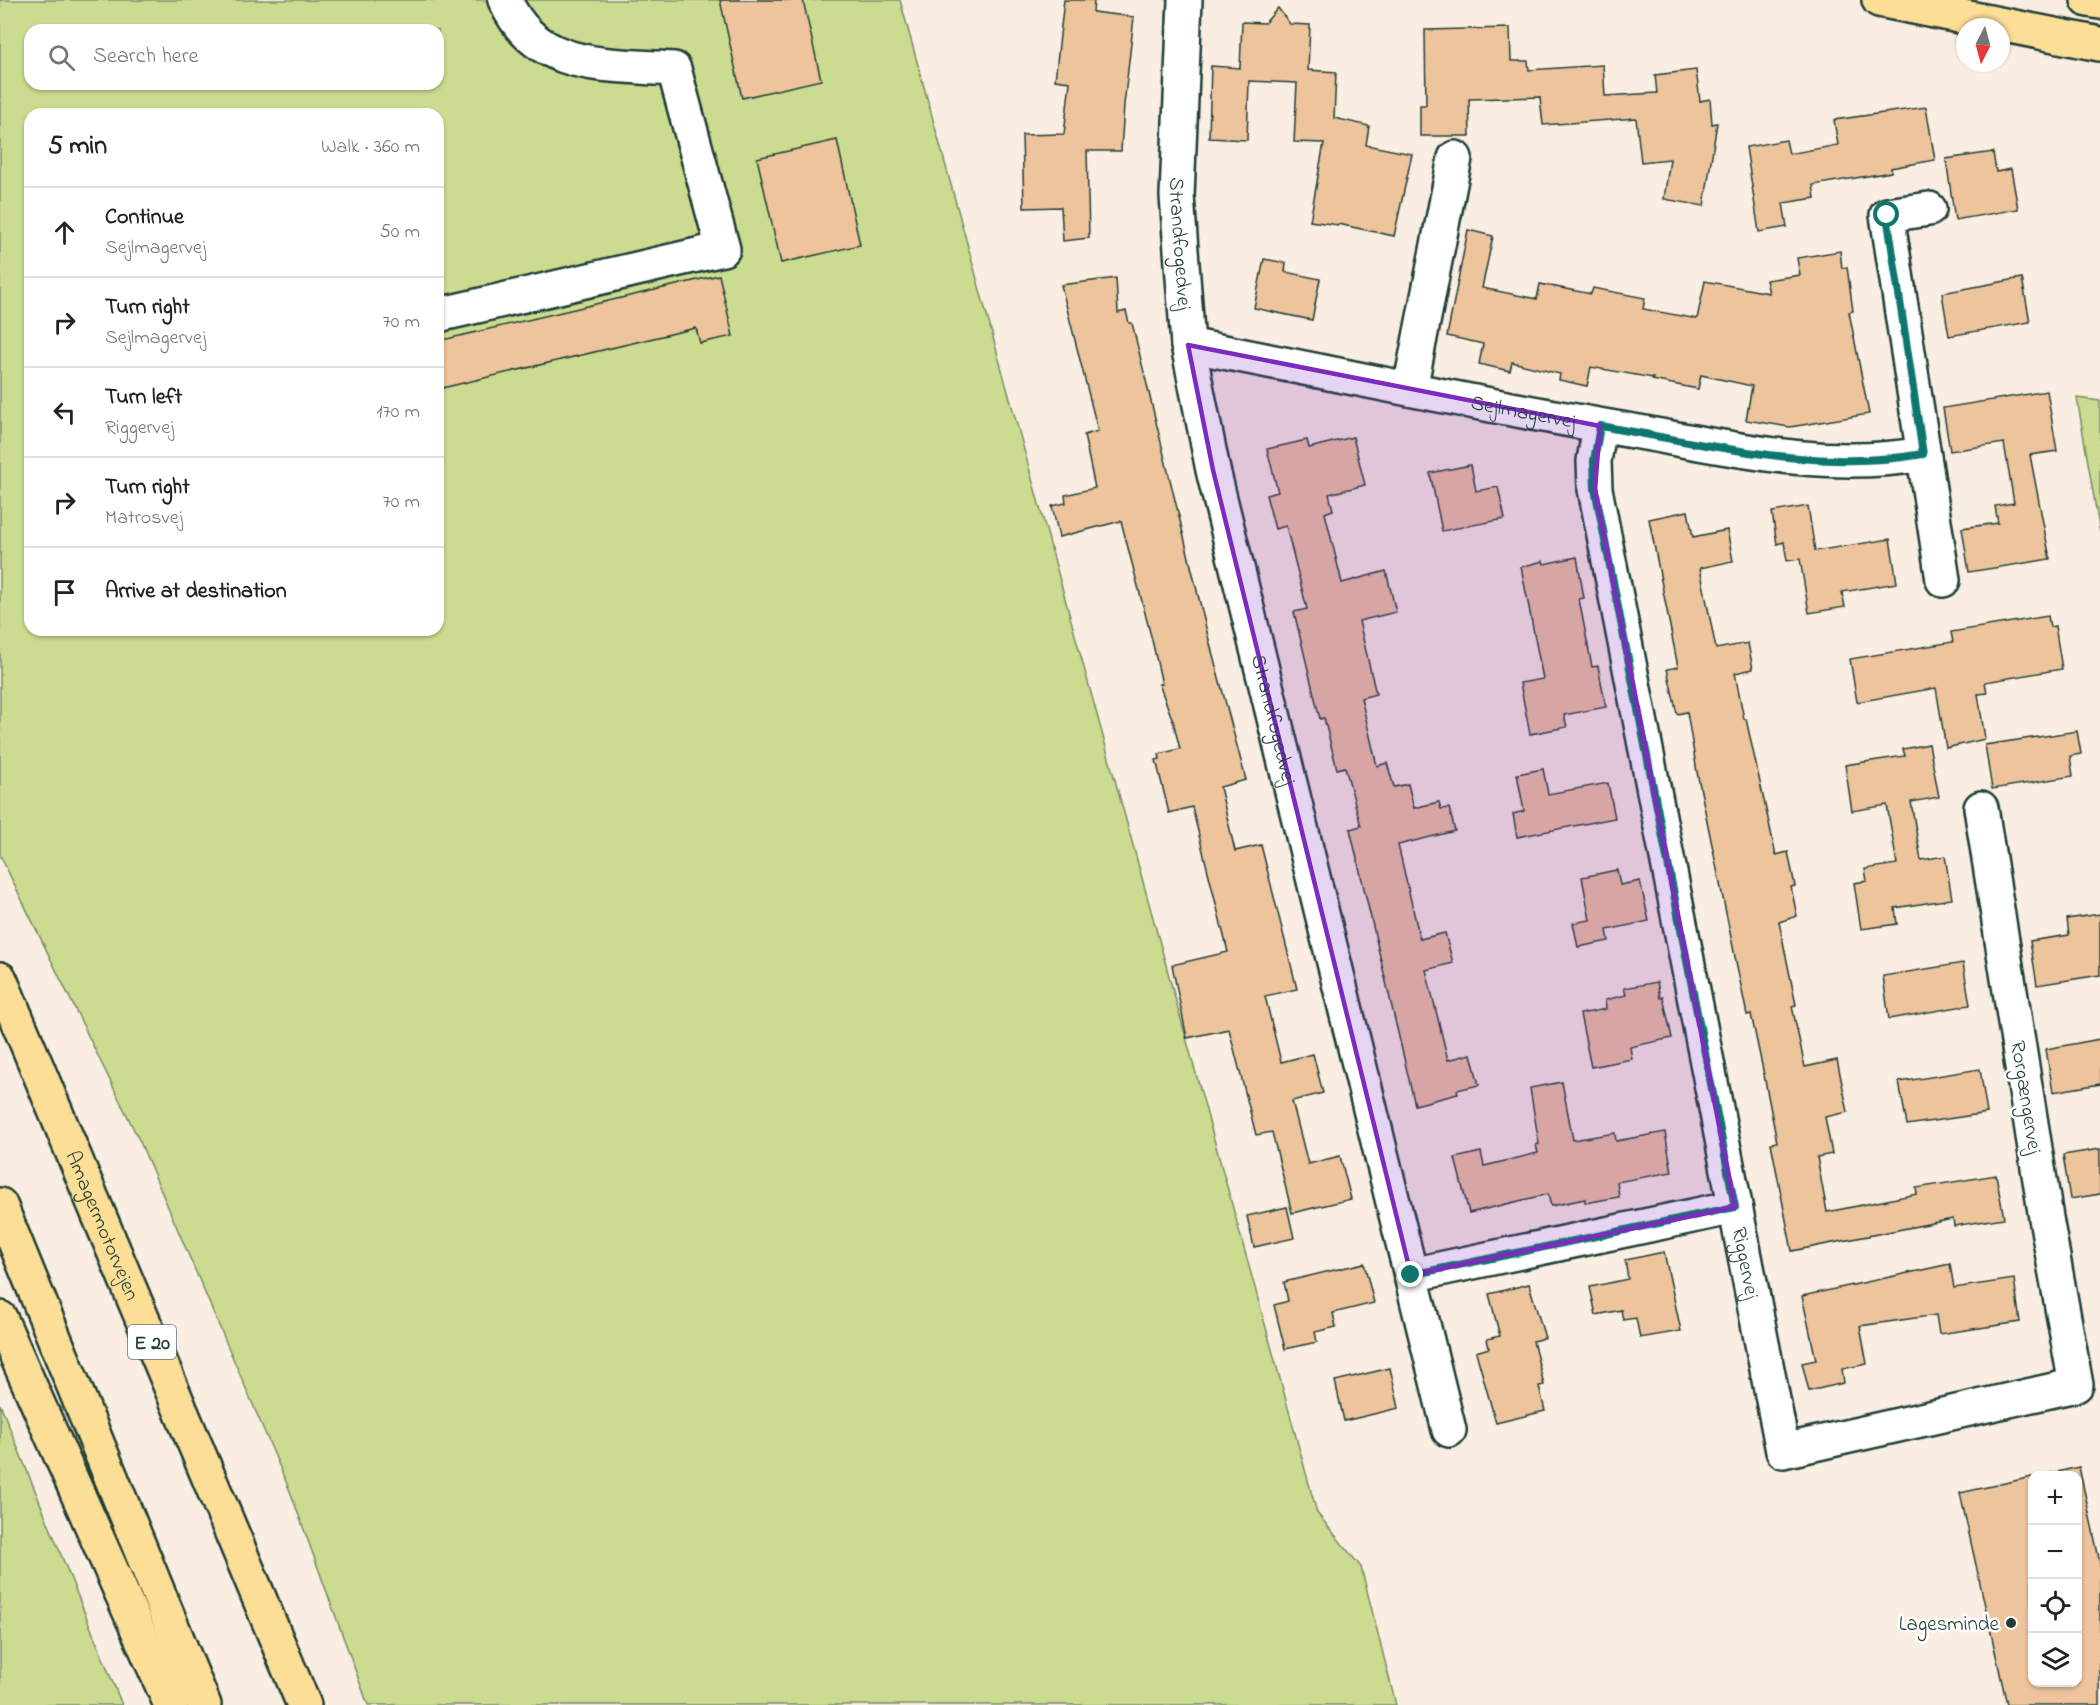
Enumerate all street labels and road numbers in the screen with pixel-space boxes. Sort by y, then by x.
street label: Strandfogedvej [1160,177,1198,312]
street label: Sejlmagervej [1468,389,1579,438]
street label: Strandfogedvej [1242,652,1303,789]
street label: Rorgængervej [1999,1039,2049,1157]
street label: Amagermotorvejen [57,1147,146,1306]
street label: Riggervej [1723,1225,1766,1303]
road number: E 20 [128,1325,176,1359]

